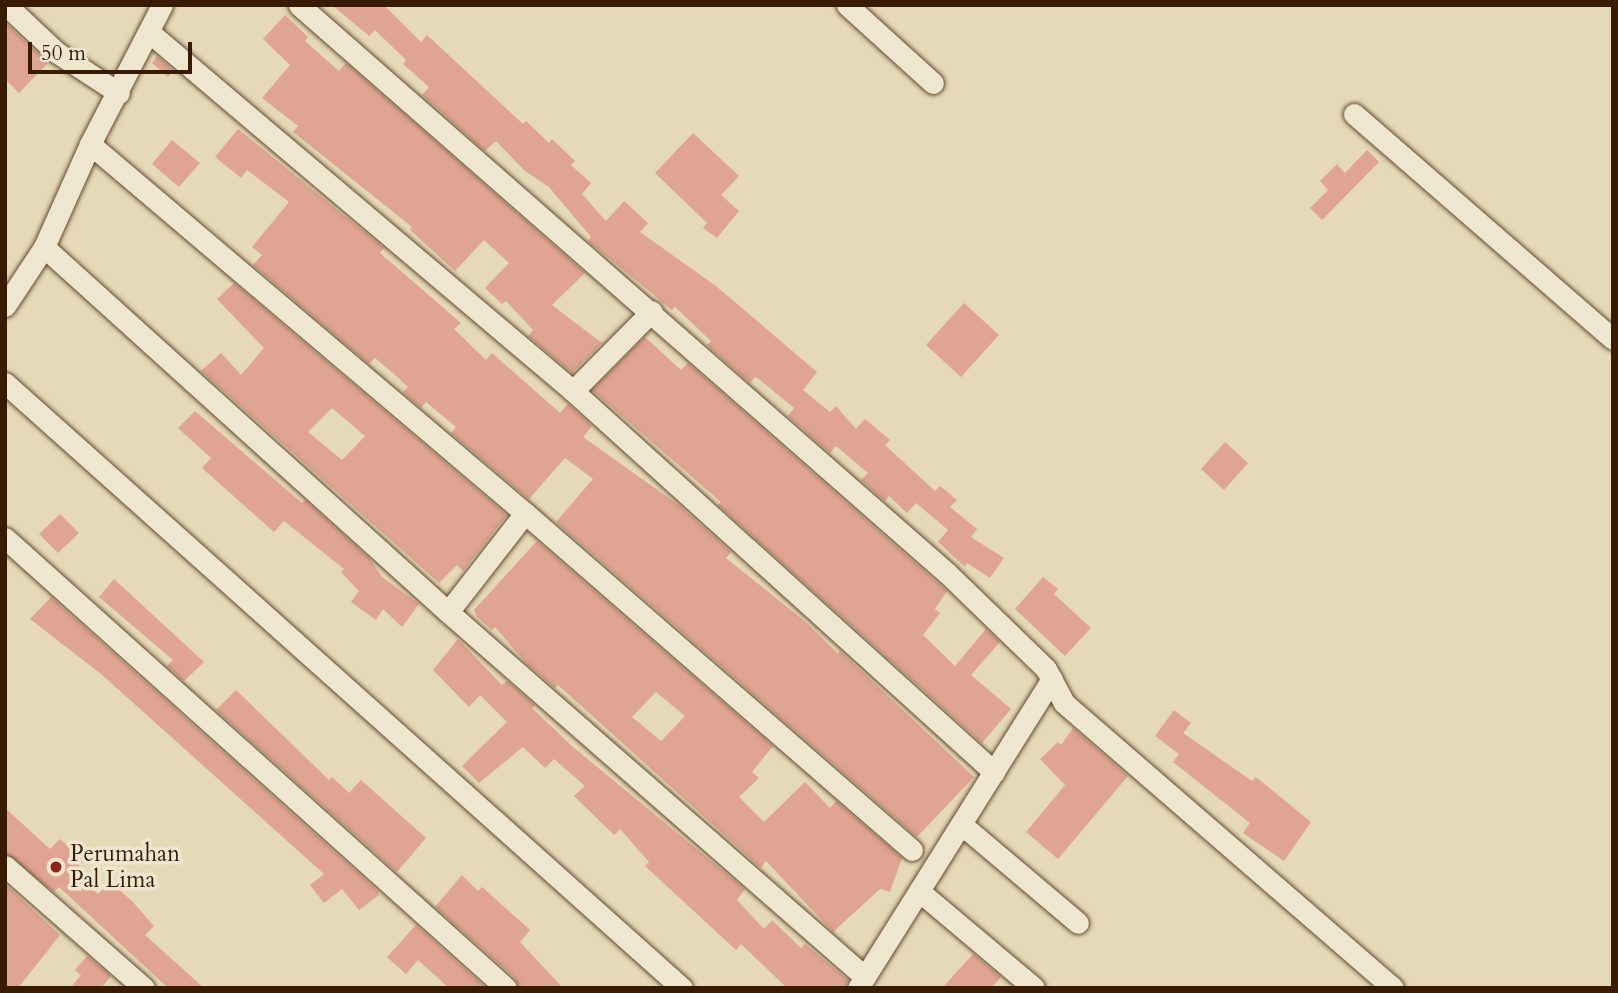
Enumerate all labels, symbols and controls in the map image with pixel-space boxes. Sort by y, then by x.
scale bar [32,28,196,72]
text: 50 m [41,39,86,68]
place label: Perumahan Pal Lima [70,840,180,894]
marker: Perumahan Pal Lima [48,859,64,875]

